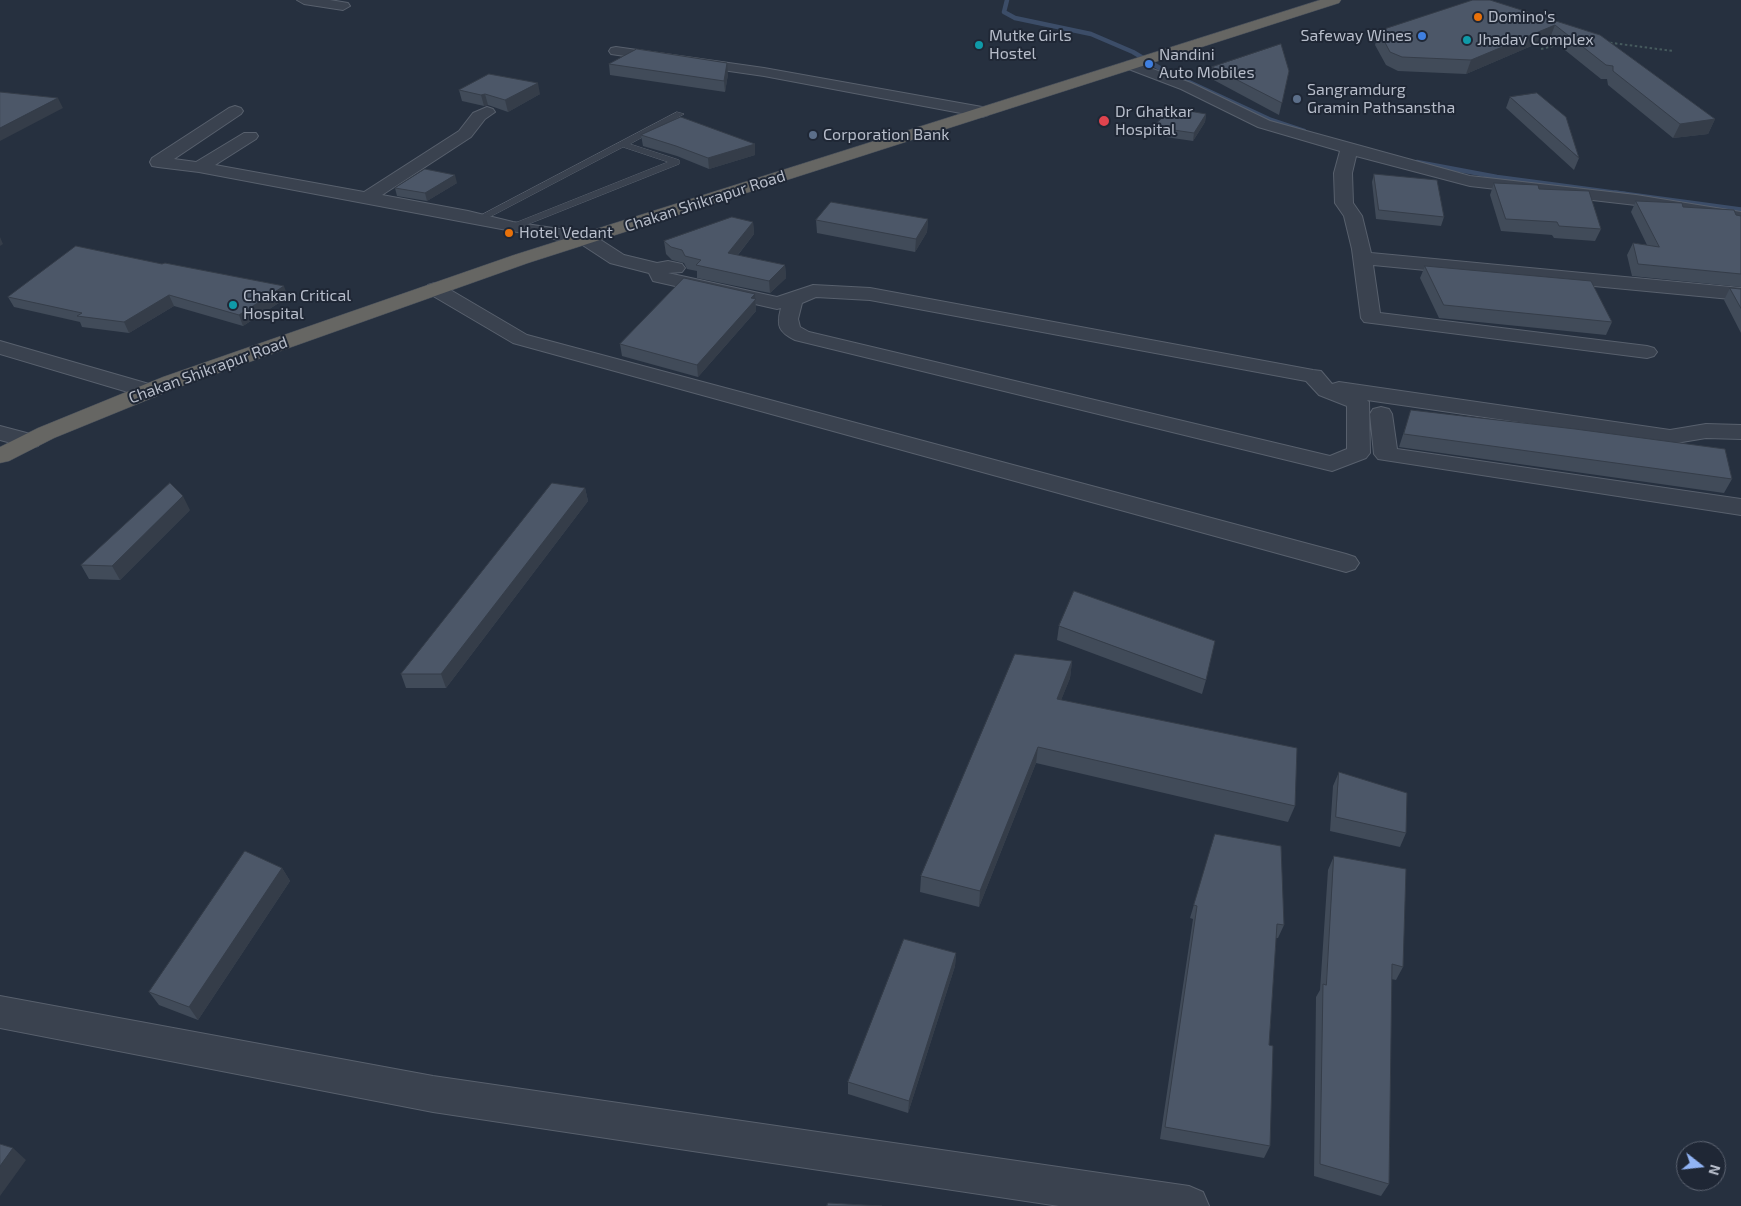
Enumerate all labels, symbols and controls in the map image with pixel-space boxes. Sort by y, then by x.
place label: Domino's [1488,7,1555,27]
marker: Domino's [1472,11,1484,23]
place label: Mutke Girls Hostel [989,26,1072,64]
place label: Safeway Wines [1301,26,1412,46]
marker: Safeway Wines [1416,30,1428,42]
place label: Jhadav Complex [1477,30,1594,50]
marker: Jhadav Complex [1461,34,1473,46]
marker: Mutke Girls Hostel [973,39,985,51]
place label: Nandini Auto Mobiles [1159,45,1255,83]
marker: Nandini Auto Mobiles [1143,58,1155,70]
place label: Sangramdurg Gramin Pathsanstha [1307,80,1455,118]
marker: Sangramdurg Gramin Pathsanstha [1291,93,1303,105]
place label: Dr Ghatkar Hospital [1115,102,1193,140]
marker: Dr Ghatkar Hospital [1097,114,1111,128]
place label: Corporation Bank [823,125,949,145]
marker: Corporation Bank [807,129,819,141]
street label: Chakan Shikrapur Road [622,166,788,236]
place label: Hotel Vedant [519,223,613,243]
marker: Hotel Vedant [503,227,515,239]
place label: Chakan Critical Hospital [243,286,351,324]
marker: Chakan Critical Hospital [227,299,239,311]
street label: Chakan Shikrapur Road [126,332,290,408]
north arrow [1676,1141,1726,1191]
text: N [1705,1163,1725,1177]

